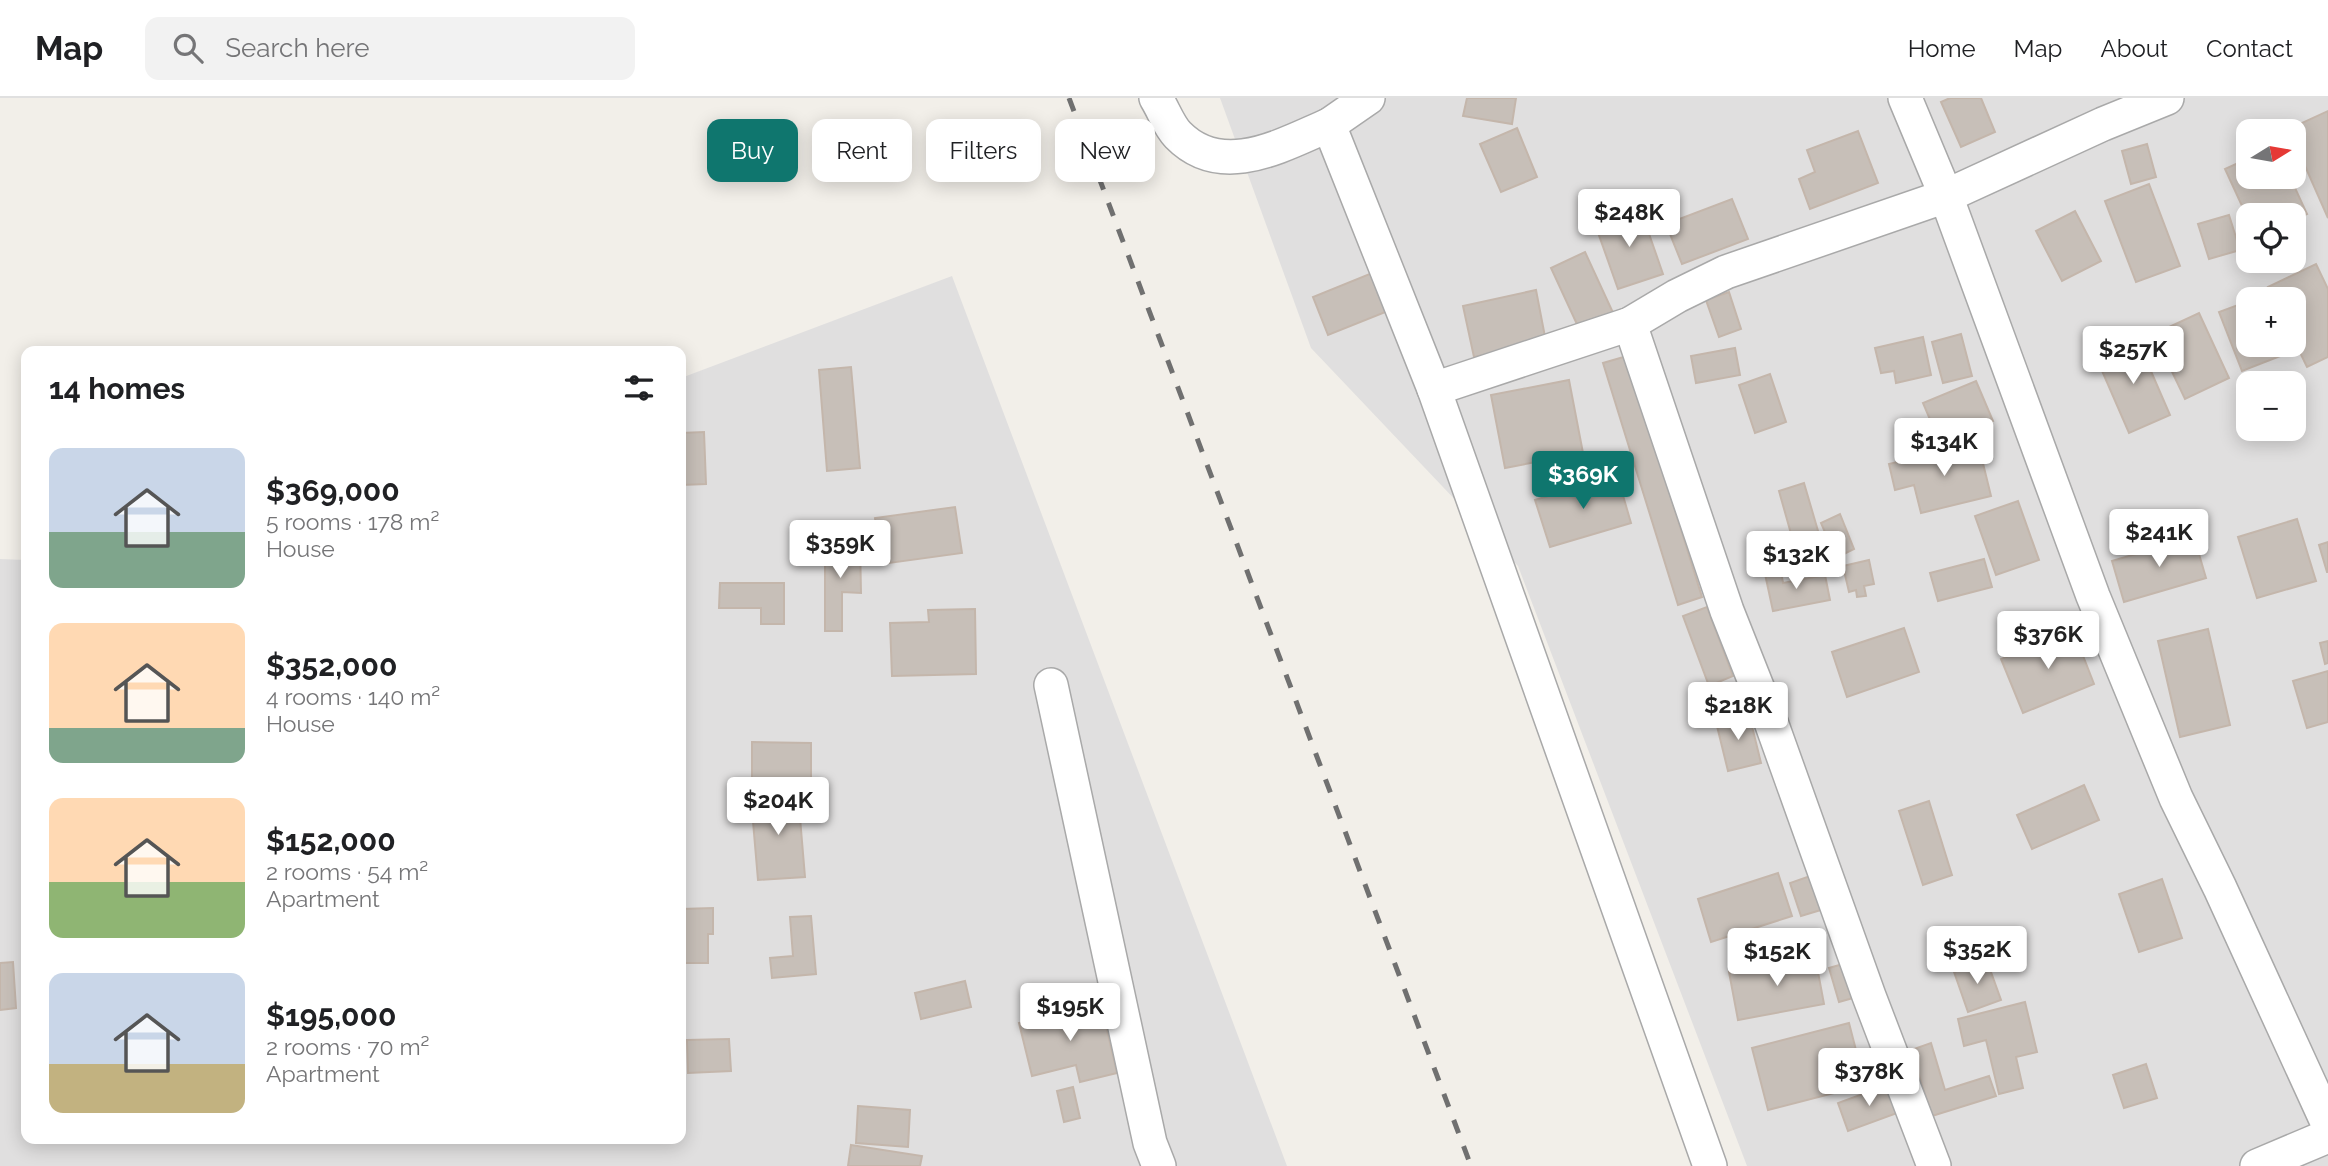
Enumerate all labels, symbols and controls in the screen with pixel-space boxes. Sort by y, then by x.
search box [145,17,635,80]
text: Map [35,29,103,68]
icon: search [169,29,207,67]
text: Search here [225,33,370,63]
text: Home [1908,34,1976,63]
text: Map [2014,34,2062,63]
text: About [2100,34,2168,63]
text: Contact [2206,34,2293,63]
chip: Buy [707,119,798,182]
chip: Rent [812,119,912,182]
chip: Filters [926,119,1041,182]
chip: New [1055,119,1155,182]
north arrow [2236,119,2306,189]
map controls [2236,119,2306,441]
pin: $248K [1580,190,1678,249]
text: $248K [1594,198,1664,225]
button: locate [2236,203,2306,273]
button: + [2236,287,2306,357]
pin: $257K [2084,327,2182,386]
text: $257K [2099,335,2167,362]
icon: filters [620,369,658,407]
text: 14 homes [49,371,185,406]
button: − [2236,371,2306,441]
pin: $134K [1895,418,1993,478]
text: $134K [1910,427,1978,454]
pin: $369K [1534,452,1632,511]
text: $369K [1548,460,1618,487]
text: $369,000 [266,473,400,508]
icon: home [105,476,189,560]
text: 5 rooms · 178 m² [266,508,439,535]
pin: $241K [2110,510,2208,569]
text: $241K [2125,518,2193,545]
pin: $359K [791,520,889,580]
text: $359K [806,529,874,556]
pin: $132K [1747,532,1845,591]
text: House [266,535,335,562]
text: $132K [1762,540,1830,567]
pin: $376K [1999,612,2097,671]
text: $376K [2013,620,2083,647]
text: $352,000 [266,648,397,683]
icon: home [105,651,189,735]
pin: $218K [1689,682,1787,742]
text: 4 rooms · 140 m² [266,683,440,710]
text: $218K [1704,691,1772,718]
text: House [266,710,335,737]
pin: $204K [729,778,827,837]
text: $204K [743,786,813,813]
text: $152,000 [266,823,396,858]
icon: home [105,826,189,910]
text: 2 rooms · 54 m² [266,858,428,885]
text: Apartment [266,885,380,912]
pin: $352K [1928,926,2026,986]
pin: $152K [1728,928,1826,988]
text: $352K [1943,935,2011,962]
text: $152K [1743,937,1811,964]
pin: $195K [1021,984,1119,1043]
text: $195K [1036,992,1104,1019]
text: $195,000 [266,998,396,1033]
icon: home [105,1001,189,1085]
text: 2 rooms · 70 m² [266,1033,429,1060]
pin: $378K [1820,1048,1918,1108]
text: $378K [1834,1057,1904,1084]
text: Apartment [266,1060,380,1087]

